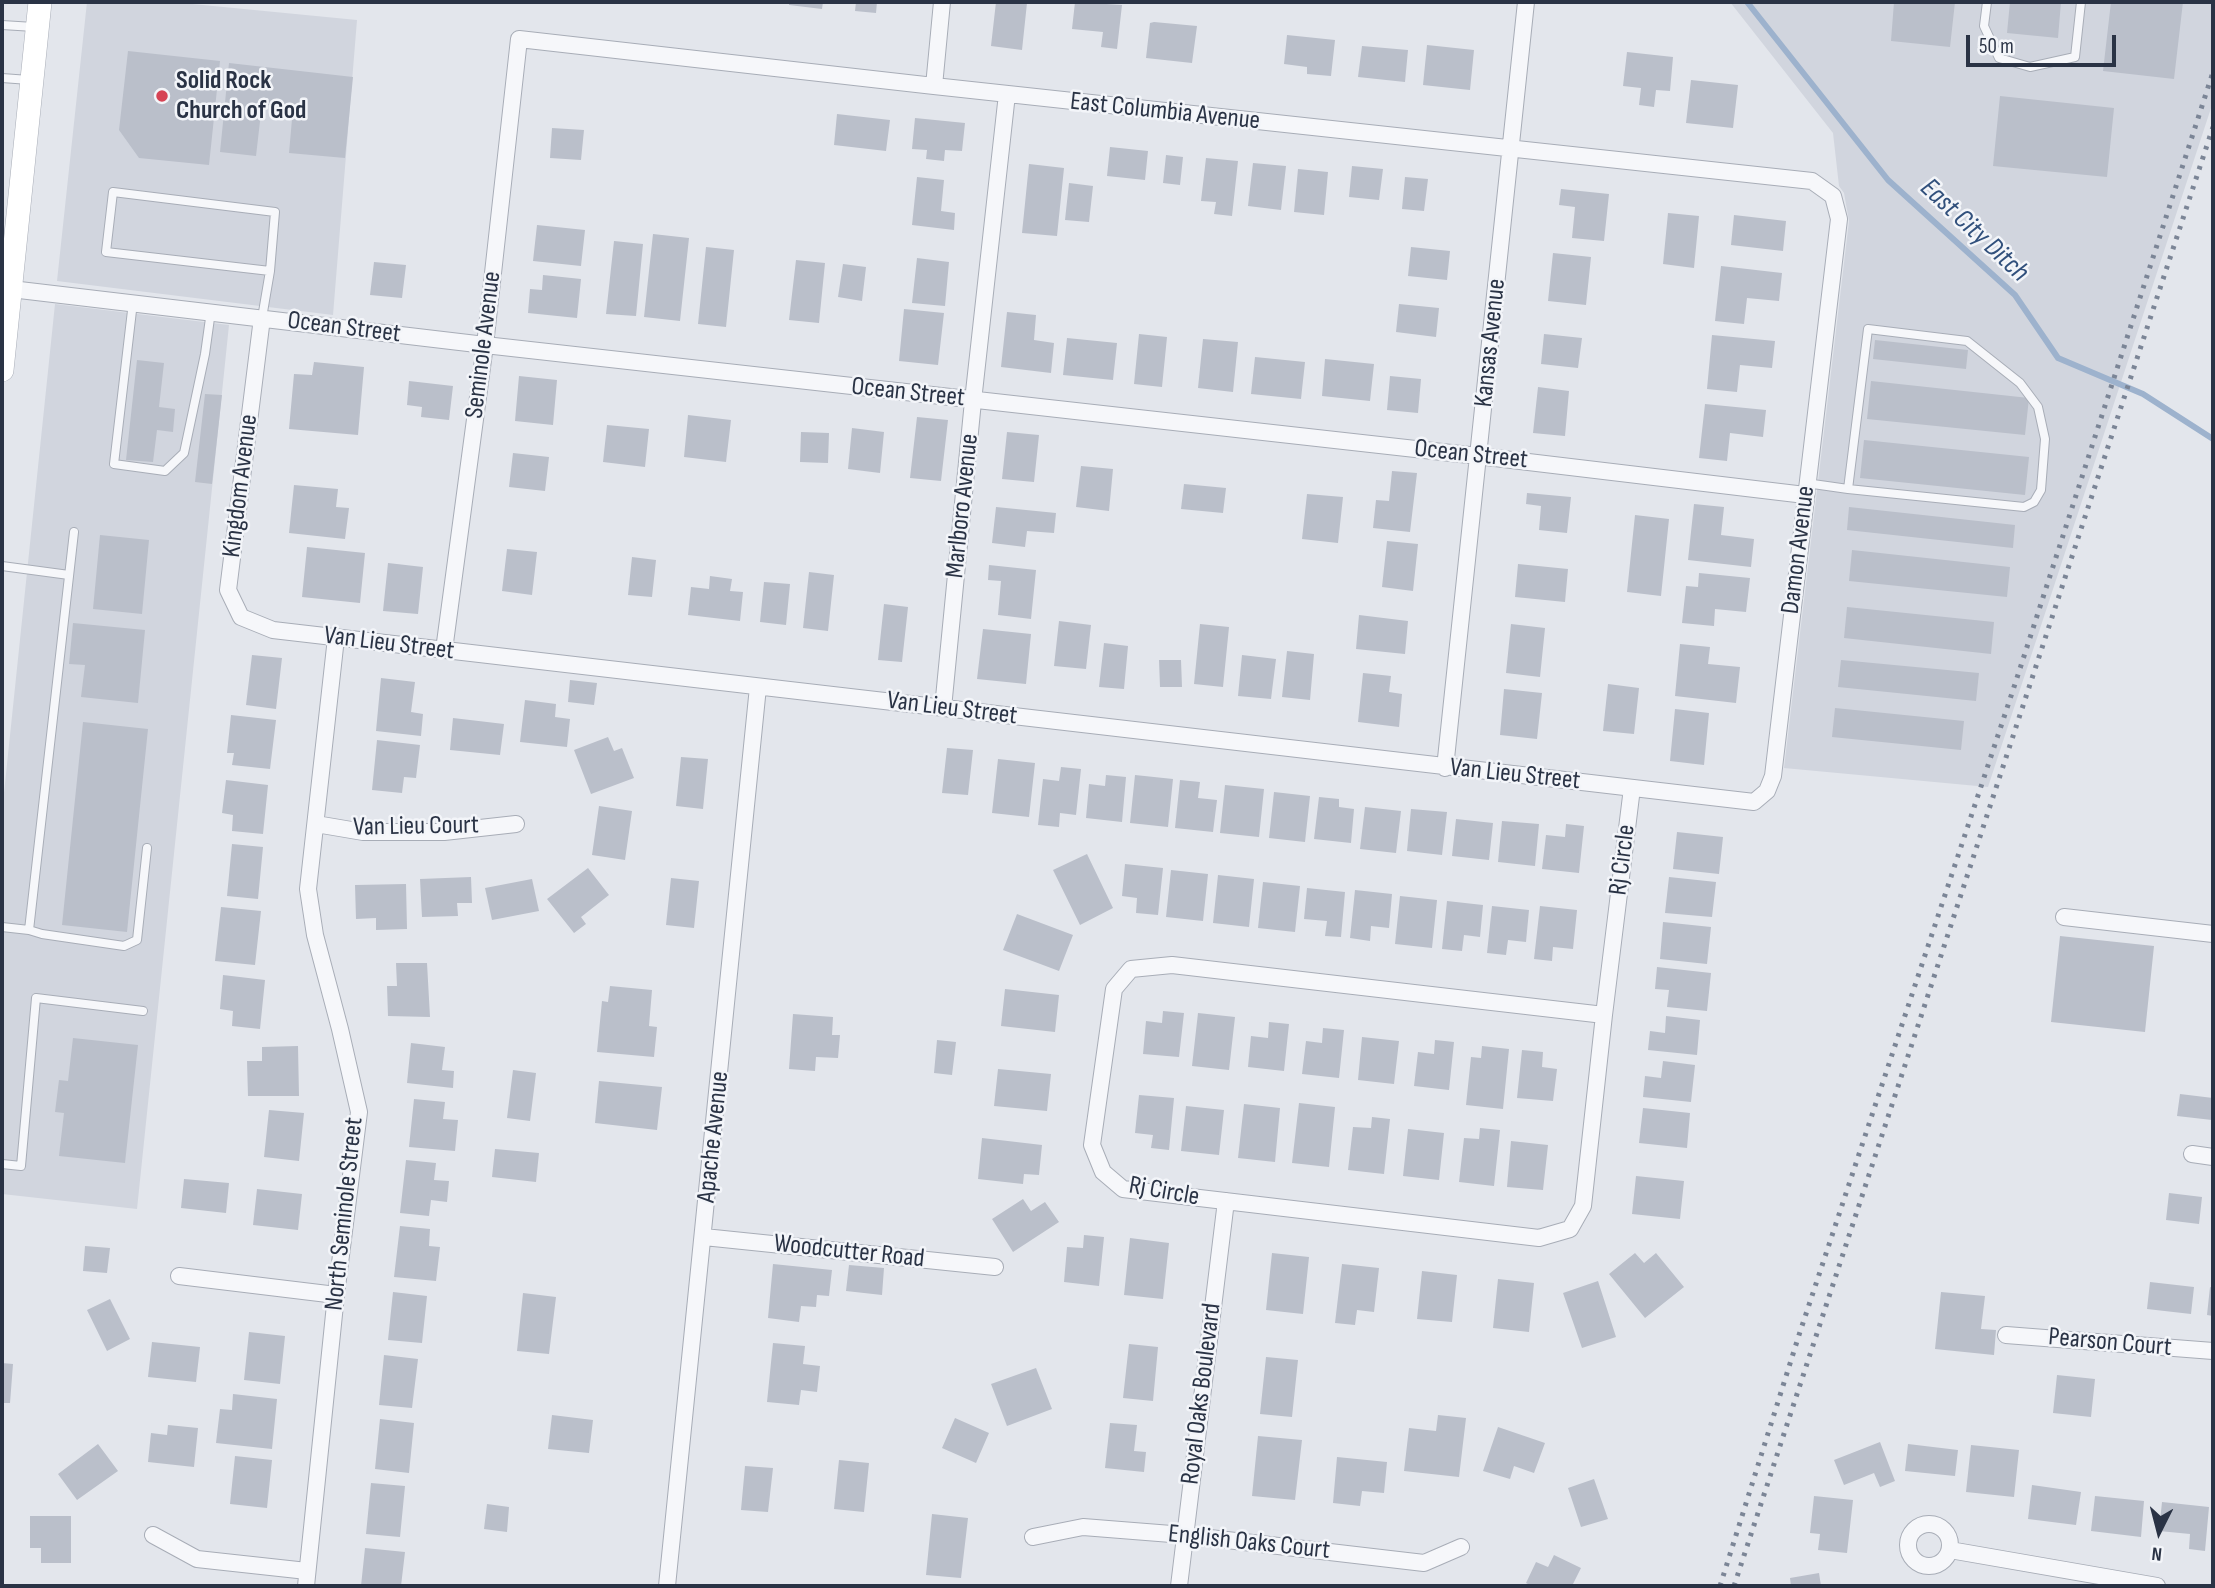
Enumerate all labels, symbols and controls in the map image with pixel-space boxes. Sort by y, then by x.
scale bar [1970,21,2120,65]
text: 50 m [1979,34,2014,59]
place label: Solid Rock Church of God [176,65,306,126]
street label: East Columbia Avenue [1069,87,1261,137]
marker: Solid Rock Church of God [154,88,170,104]
water label: East City Ditch [1913,172,2035,290]
street label: Seminole Avenue [459,270,509,420]
street label: Kansas Avenue [1469,277,1513,409]
street label: Ocean Street [286,306,402,350]
street label: Ocean Street [850,372,966,414]
street label: Kingdom Avenue [217,413,265,559]
street label: Marlboro Avenue [940,432,986,580]
street label: Ocean Street [1413,434,1529,476]
street label: Damon Avenue [1776,484,1822,616]
street label: Van Lieu Street [322,621,456,667]
street label: Van Lieu Street [885,686,1019,732]
street label: Van Lieu Street [1448,753,1582,797]
street label: Van Lieu Court [353,810,479,844]
street label: Rj Circle [1603,823,1643,897]
street label: Apache Avenue [692,1070,736,1204]
street label: North Seminole Street [319,1116,371,1312]
street label: Rj Circle [1126,1170,1202,1214]
street label: Woodcutter Road [772,1229,926,1275]
street label: Royal Oaks Boulevard [1175,1302,1229,1486]
street label: Pearson Court [2047,1322,2173,1364]
north arrow [2124,1497,2194,1567]
street label: English Oaks Court [1167,1519,1331,1567]
text: N [2151,1541,2163,1565]

